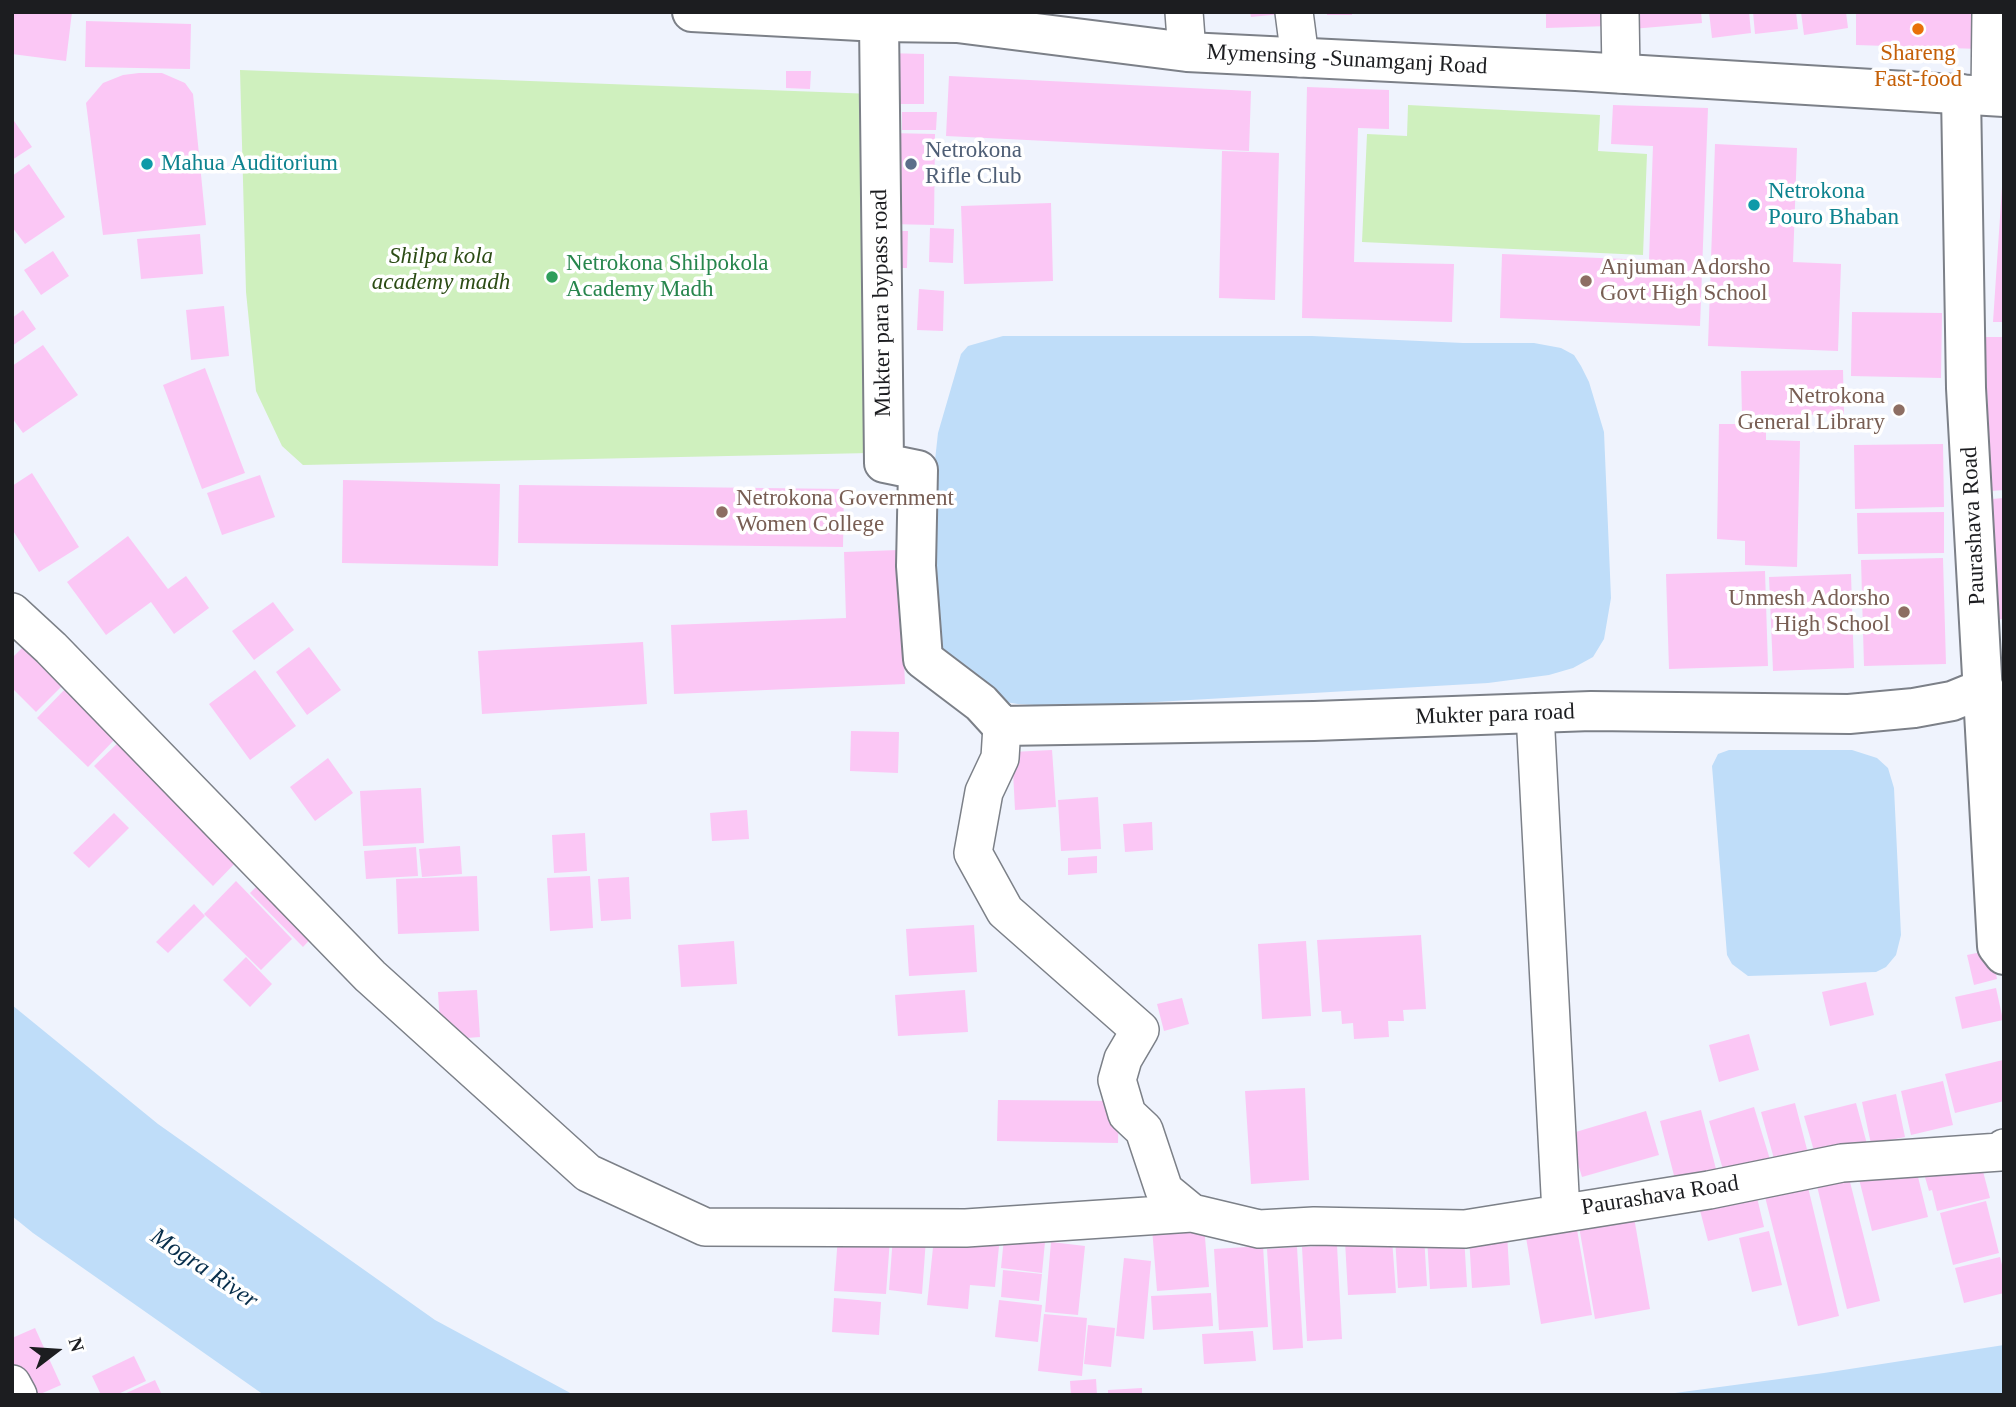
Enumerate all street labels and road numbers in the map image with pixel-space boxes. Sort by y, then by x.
street label: Mymensing -Sunamganj Road [1185,38,1509,82]
street label: Mukter para bypass road [866,168,898,438]
street label: Paurashava Road [1955,432,1993,620]
street label: Mukter para road [1400,698,1590,732]
street label: Paurashava Road [1566,1168,1754,1224]

